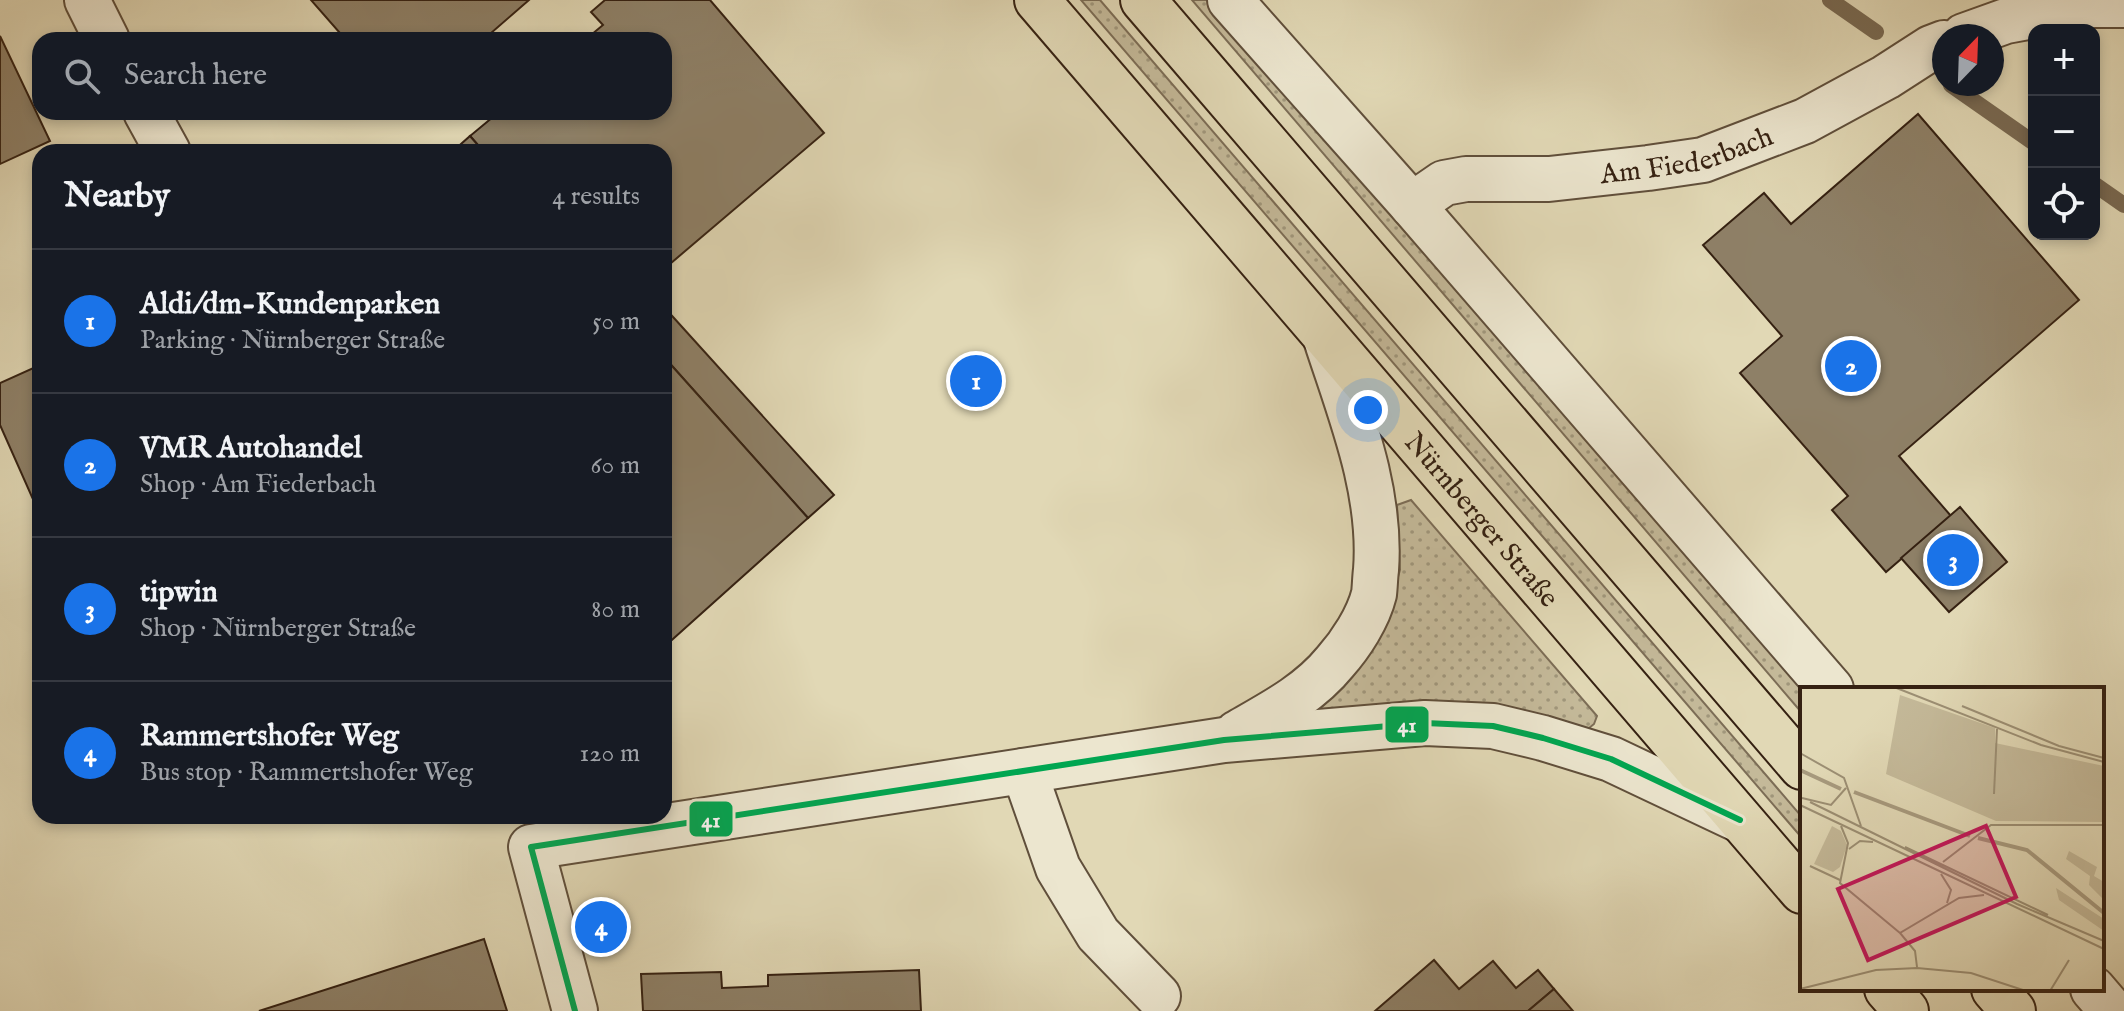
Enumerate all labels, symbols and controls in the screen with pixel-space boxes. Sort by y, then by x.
north arrow [1932,24,2004,96]
map controls [2028,24,2100,240]
button: + [2028,24,2100,96]
search box [32,32,672,120]
icon: search [60,54,104,98]
text: Search here [124,57,267,95]
button: − [2028,96,2100,168]
street label: Am Fiederbach [1597,120,1778,193]
button: locate [2028,168,2100,240]
text: Nearby [64,175,170,218]
text: 4 results [552,180,640,213]
text: Aldi/dm-Kundenparken [140,286,440,324]
text: 1 [85,305,95,338]
text: 50 m [592,305,640,338]
text: Parking · Nürnberger Straße [140,324,445,357]
pin: 2 [1825,336,1877,396]
pin: 1 [950,351,1002,411]
your location [1348,390,1388,430]
street label: Nürnberger Straße [1396,426,1565,615]
text: VMR Autohandel [140,430,362,468]
text: 2 [84,449,96,482]
text: 60 m [591,449,640,482]
text: Shop · Am Fiederbach [140,468,376,501]
pin: 3 [1927,530,1979,590]
text: tipwin [140,574,218,612]
text: 3 [85,593,95,626]
text: 80 m [591,593,640,626]
text: Shop · Nürnberger Straße [140,612,416,645]
inset map [1800,687,2104,991]
line badge: 41 [1384,705,1430,744]
text: 41 [1398,712,1416,740]
text: Rammertshofer Weg [140,718,399,756]
text: 4 [84,737,96,770]
text: 120 m [580,737,640,770]
text: Bus stop · Rammertshofer Weg [140,756,473,789]
line badge: 41 [688,800,734,838]
text: 41 [702,807,720,835]
pin: 4 [575,897,627,957]

